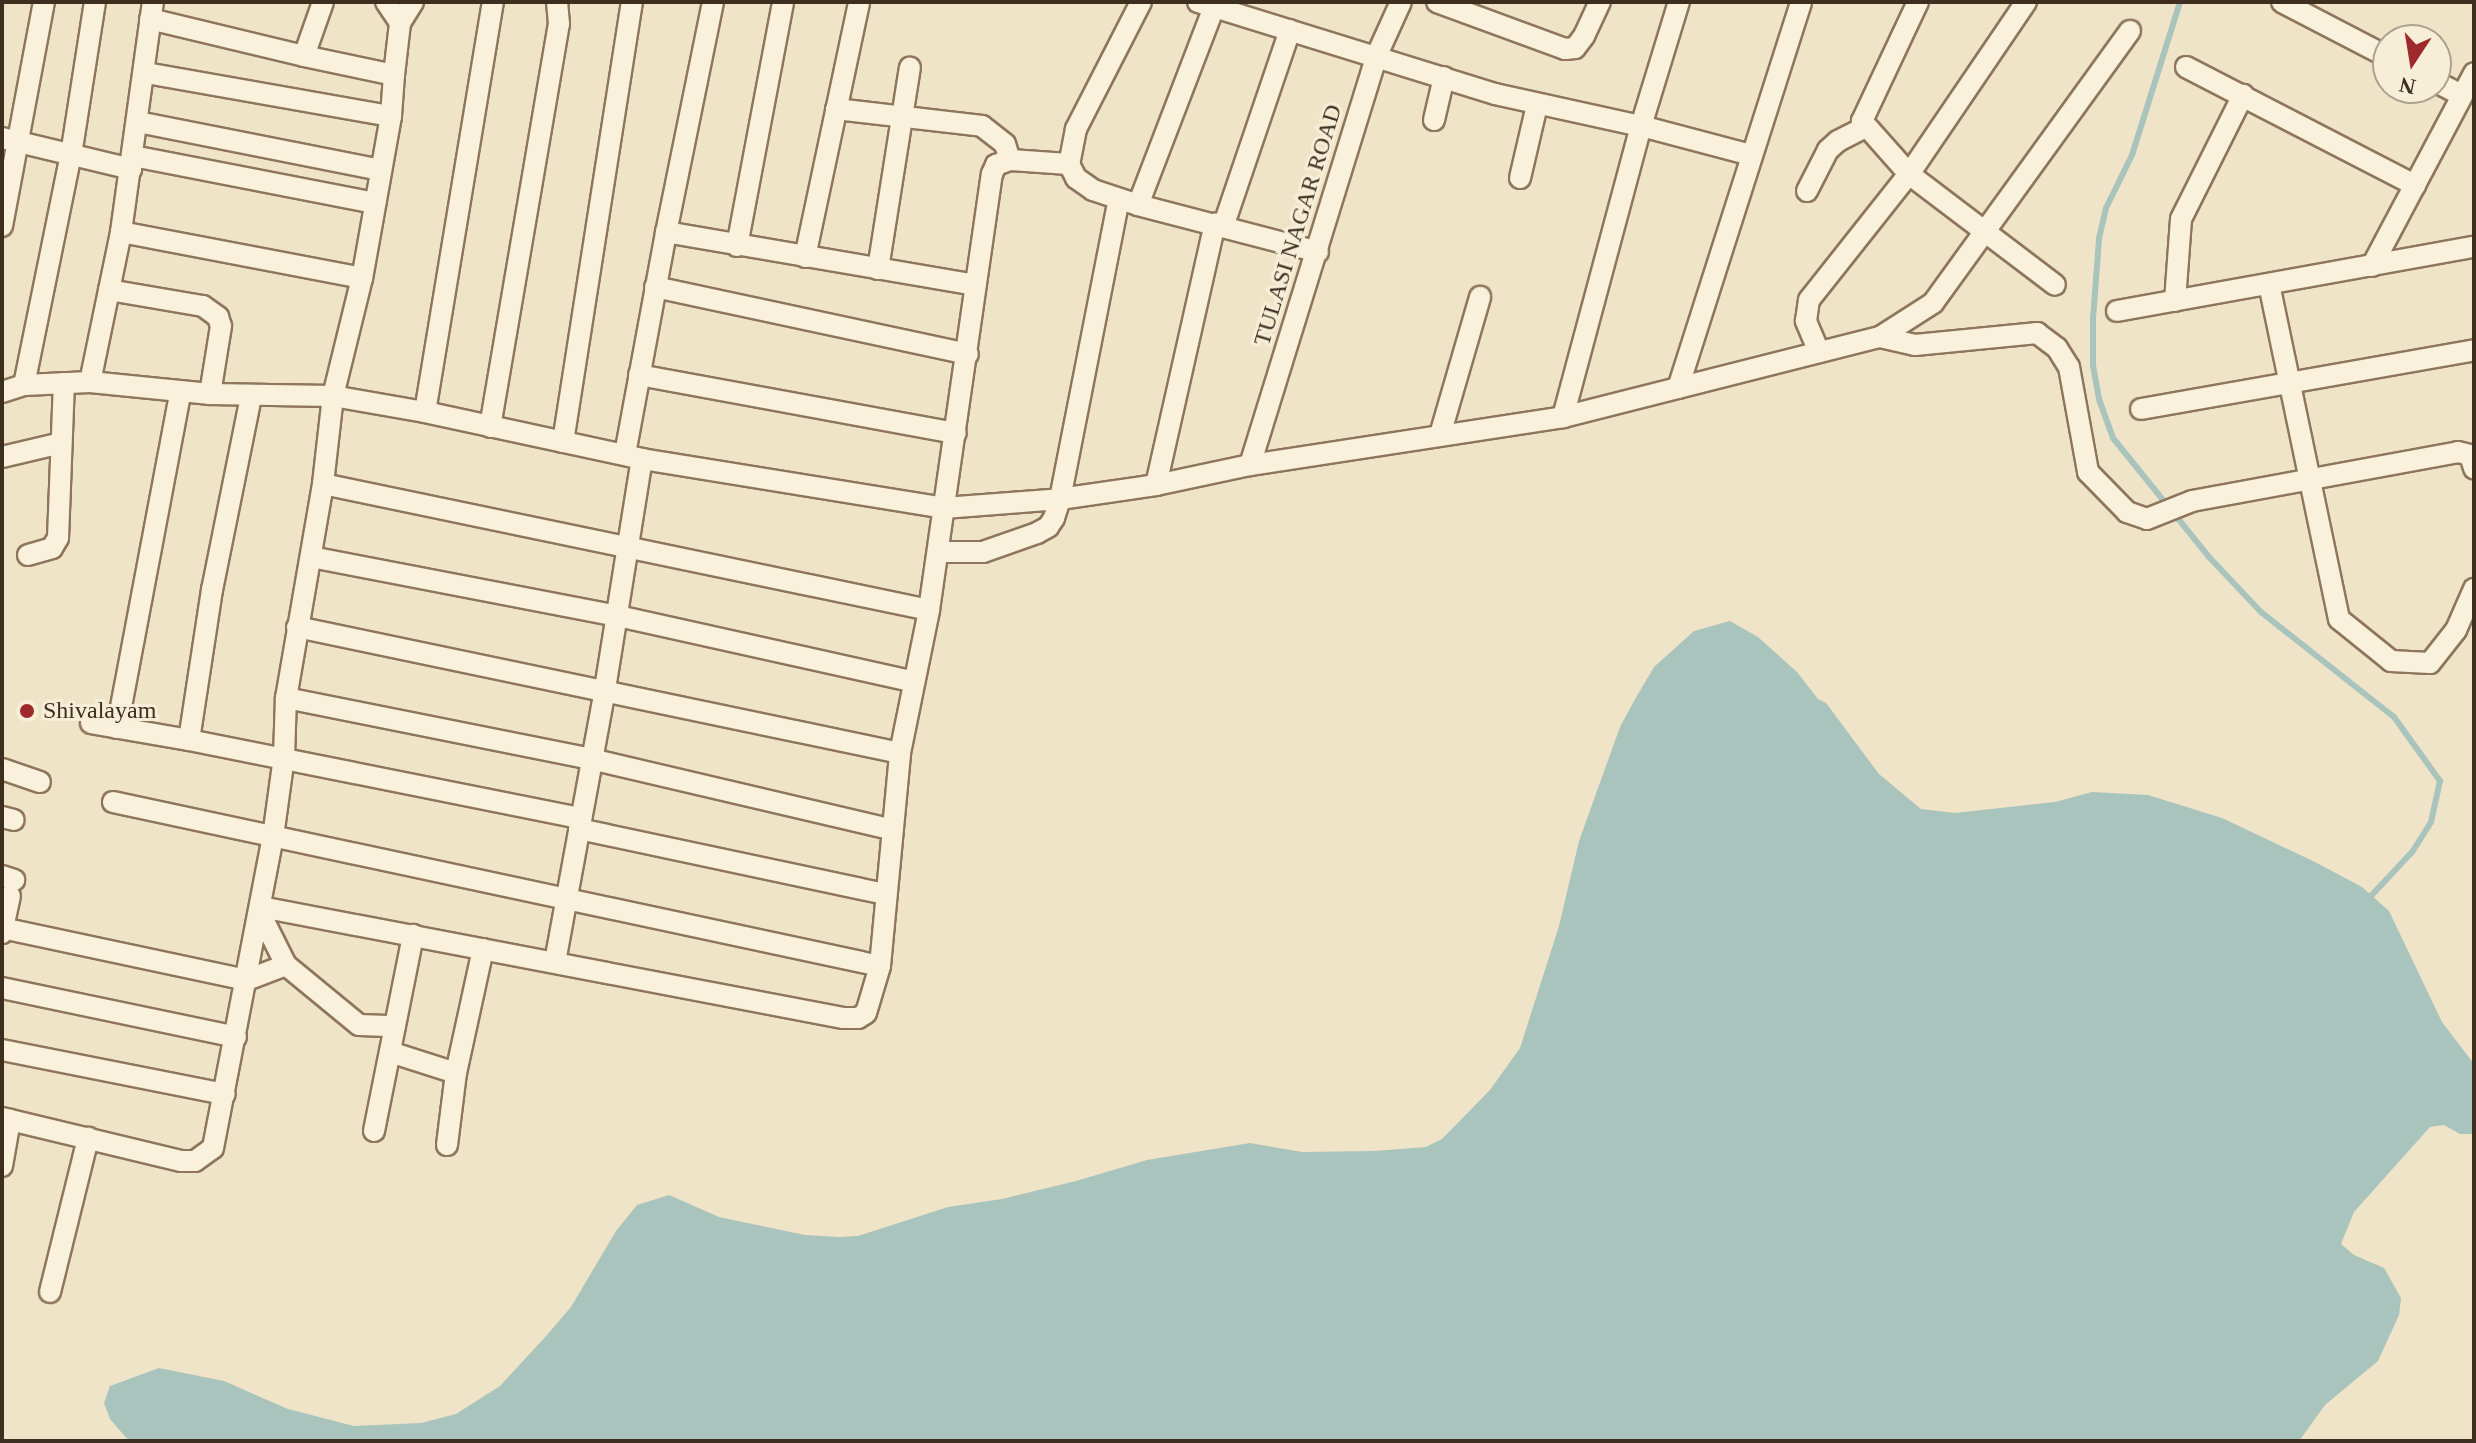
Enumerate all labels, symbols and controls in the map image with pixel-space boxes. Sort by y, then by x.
north arrow [2372,24,2452,104]
text: N [2397,72,2418,100]
street label: TULASI NAGAR ROAD [1248,101,1348,349]
place label: Shivalayam [43,697,156,725]
marker: Shivalayam [18,702,36,720]

